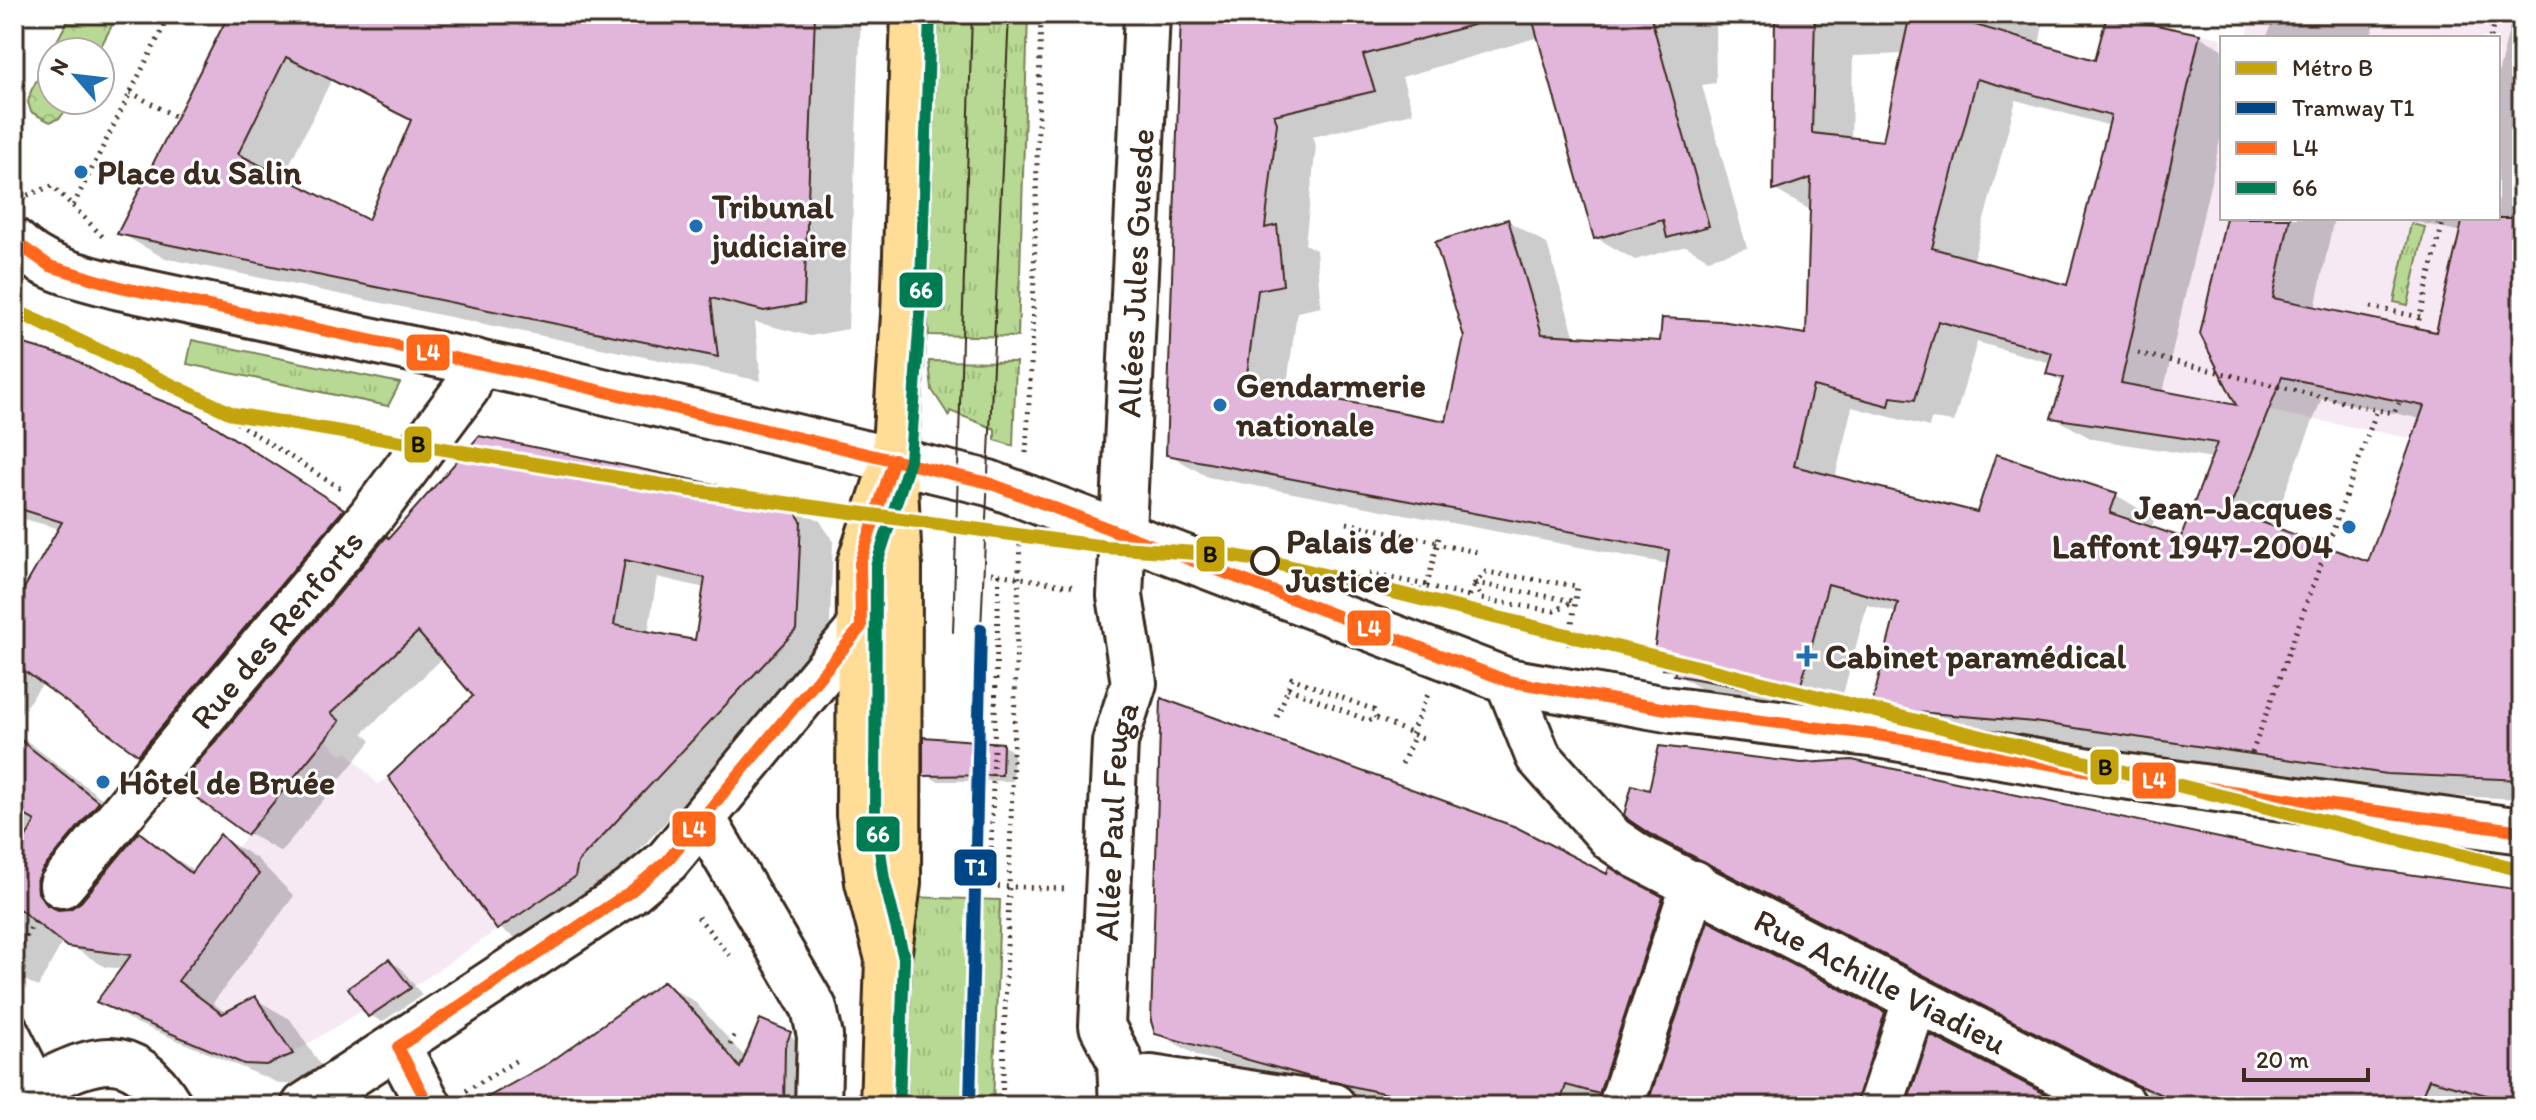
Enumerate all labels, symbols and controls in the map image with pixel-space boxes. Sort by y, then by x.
north arrow [36,36,116,116]
legend [2220,36,2500,220]
text: Métro B [2292,53,2373,82]
text: N [43,54,74,80]
text: Tramway T1 [2292,93,2415,122]
street label: Allées Jules Guesde [1108,128,1162,419]
text: L4 [2292,133,2319,162]
place label: Place du Salin [97,152,302,193]
marker: Place du Salin [72,163,90,181]
text: 66 [2292,173,2317,202]
place label: Tribunal judiciaire [710,186,847,266]
marker: Tribunal judiciaire [687,217,705,235]
line badge: 66 [898,271,944,309]
text: 66 [909,277,933,304]
line badge: L4 [405,333,451,372]
text: L4 [416,339,441,366]
place label: Gendarmerie nationale [1236,365,1426,445]
marker: Gendarmerie nationale [1211,396,1229,414]
line badge: B [403,425,433,464]
text: B [411,431,425,458]
place label: Jean-Jacques Laffont 1947-2004 [2052,487,2334,567]
marker: Jean-Jacques Laffont 1947-2004 [2340,518,2358,536]
street label: Rue des Renforts [181,521,372,737]
place label: Palais de Justice [1285,521,1415,601]
line badge: B [1195,535,1226,573]
text: B [1203,541,1217,568]
marker: Palais de Justice [1251,547,1279,575]
line badge: L4 [1346,609,1392,647]
text: L4 [1357,615,1382,642]
place label: Cabinet paramédical [1825,636,2127,677]
marker: Cabinet paramédical [1796,645,1818,667]
street label: Allée Paul Feuga [1085,696,1147,942]
line badge: B [2089,748,2120,786]
text: B [2098,754,2112,781]
line badge: L4 [2131,761,2177,800]
place label: Hôtel de Bruée [119,762,335,803]
text: L4 [2142,767,2167,794]
marker: Hôtel de Bruée [94,773,112,791]
line badge: L4 [671,810,717,848]
line badge: 66 [855,815,901,853]
text: L4 [682,816,707,843]
text: 66 [866,821,890,848]
line badge: T1 [953,848,998,887]
text: T1 [964,854,988,881]
street label: Rue Achille Viadieu [1747,899,2014,1063]
scale bar [2244,1032,2368,1082]
text: 20 m [2256,1045,2309,1074]

